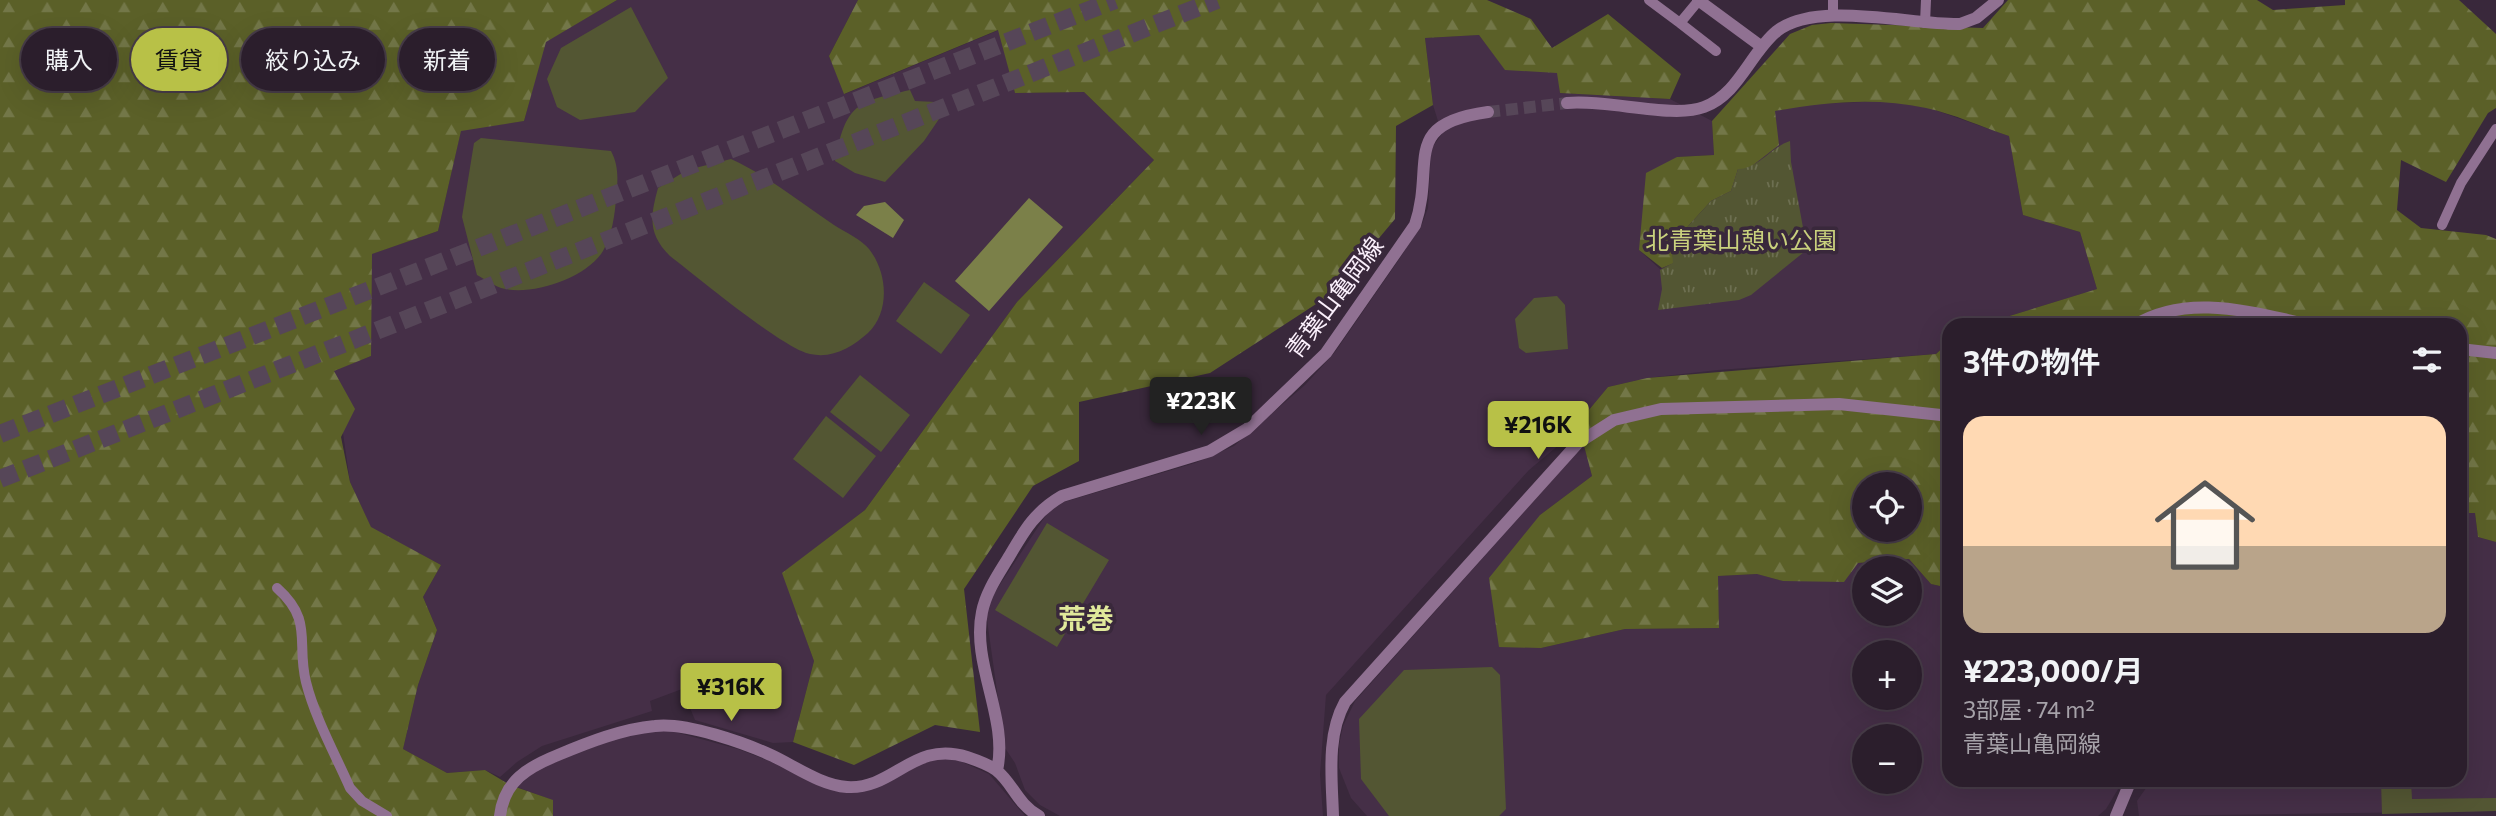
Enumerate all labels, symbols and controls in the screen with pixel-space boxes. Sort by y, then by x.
chip: 購入 [21,28,117,91]
chip: 賃貸 [131,28,227,91]
chip: 絞り込み [241,28,385,91]
chip: 新着 [399,28,495,91]
park label: 北青葉山憩い公園 [1645,225,1837,254]
street label: 青葉山亀岡線 [1279,231,1389,363]
icon: filters [2408,341,2446,379]
text: 3件の物件 [1963,342,2100,379]
pin: ¥223K [1152,378,1250,437]
text: ¥223K [1166,386,1236,414]
pin: ¥216K [1489,402,1587,461]
text: ¥216K [1504,410,1572,438]
icon: home [2142,462,2268,588]
map controls [1852,472,1922,794]
button: locate [1852,472,1922,542]
button: layers [1852,556,1922,626]
district label: 荒巻 [1058,601,1114,635]
button: + [1852,640,1922,710]
text: ¥223,000/月 [1963,651,2143,688]
pin: ¥316K [682,664,780,723]
text: ¥316K [697,672,765,700]
text: 3部屋 · 74 m² [1963,695,2095,723]
button: − [1852,724,1922,794]
text: 青葉山亀岡線 [1963,729,2101,757]

